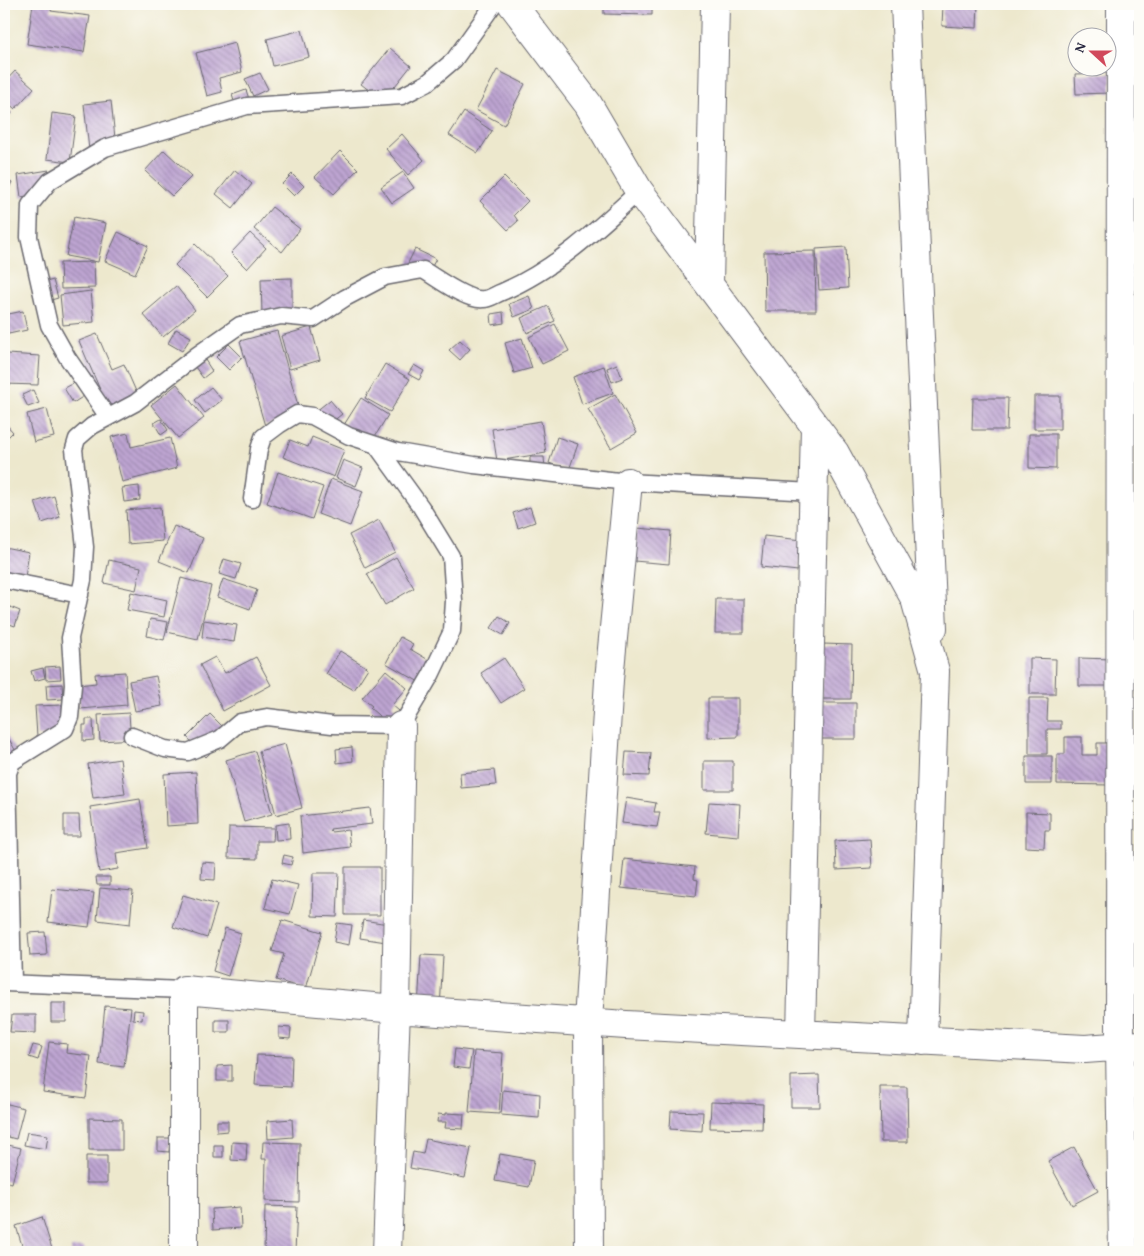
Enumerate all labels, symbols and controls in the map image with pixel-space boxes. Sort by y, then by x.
north arrow [1066,28,1116,78]
text: N [1069,39,1091,55]

